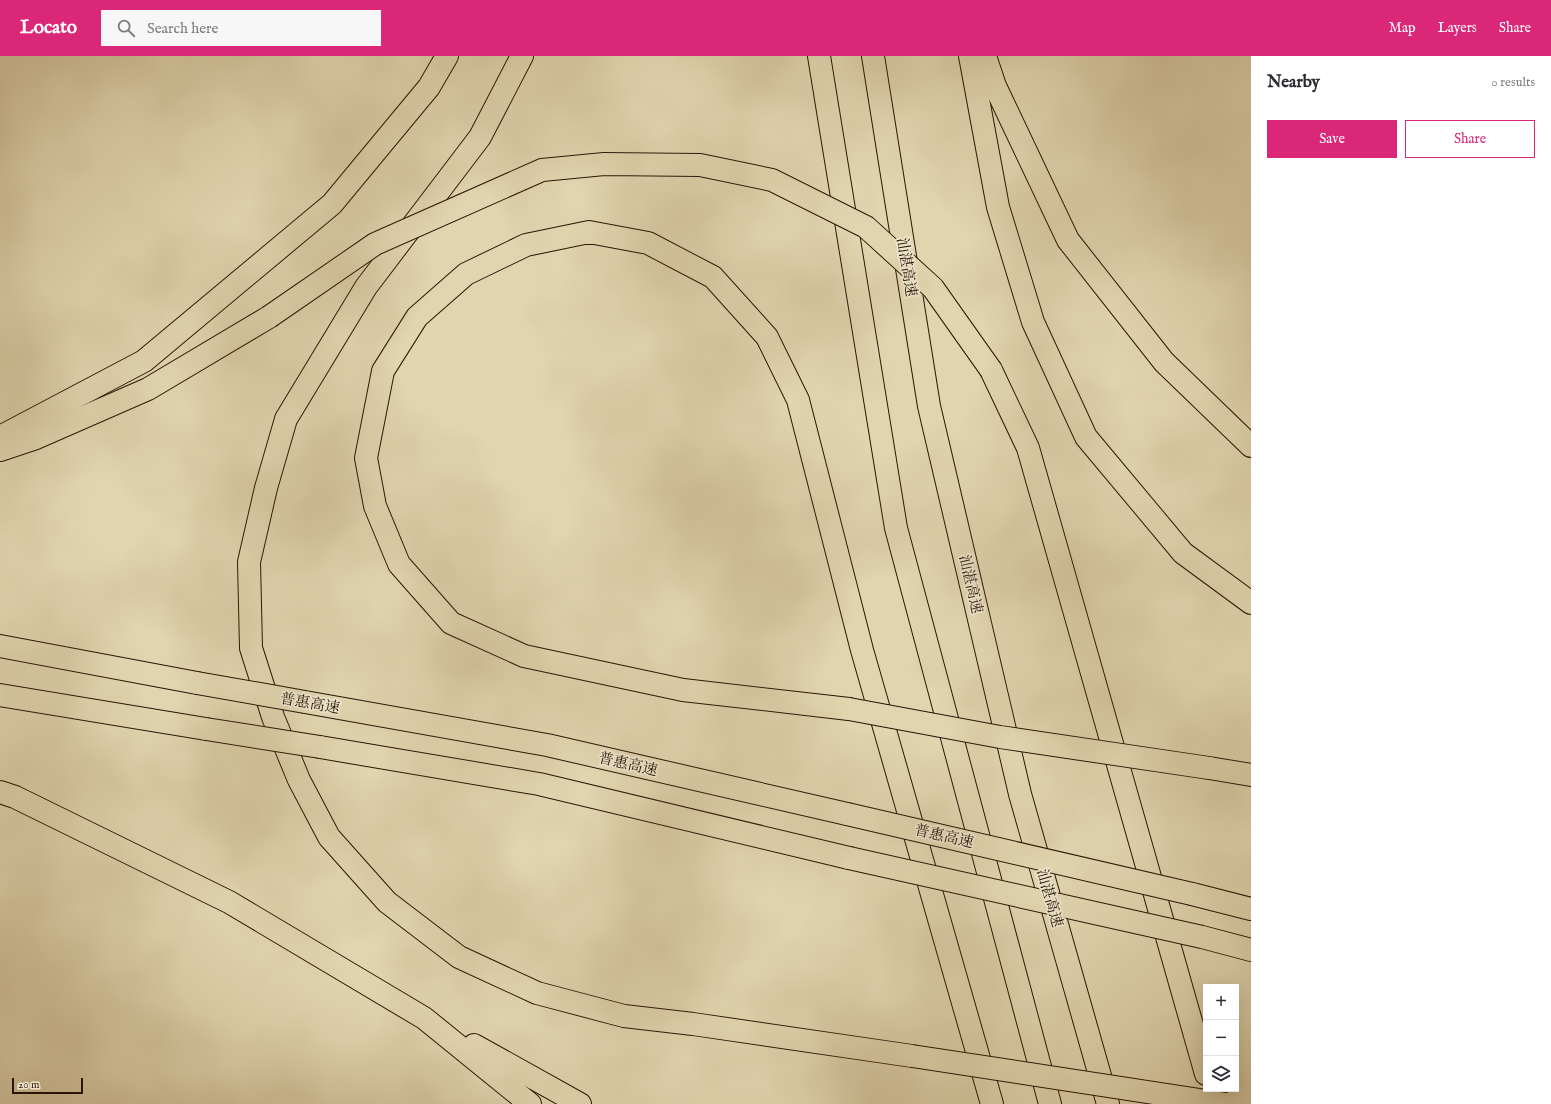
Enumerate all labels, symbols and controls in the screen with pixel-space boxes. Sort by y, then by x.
search box [101,10,381,46]
text: Locato [20,16,77,40]
icon: search [115,17,137,39]
text: Search here [147,19,219,38]
text: Map [1389,19,1416,37]
text: Layers [1438,19,1477,37]
text: Share [1499,19,1531,37]
text: Nearby [1267,72,1320,93]
text: 0 results [1491,74,1535,91]
button: Save [1267,120,1397,158]
button: Share [1405,120,1535,158]
street label: 汕湛高速 [892,236,921,298]
street label: 汕湛高速 [955,553,987,615]
street label: 普惠高速 [279,689,341,718]
street label: 普惠高速 [597,748,659,780]
street label: 普惠高速 [913,820,975,852]
street label: 汕湛高速 [1032,867,1067,930]
map controls [1203,984,1239,1092]
button: + [1203,984,1239,1020]
button: − [1203,1020,1239,1056]
button: layers [1203,1056,1239,1092]
scale bar [12,1076,83,1095]
text: 20 m [18,1078,39,1092]

